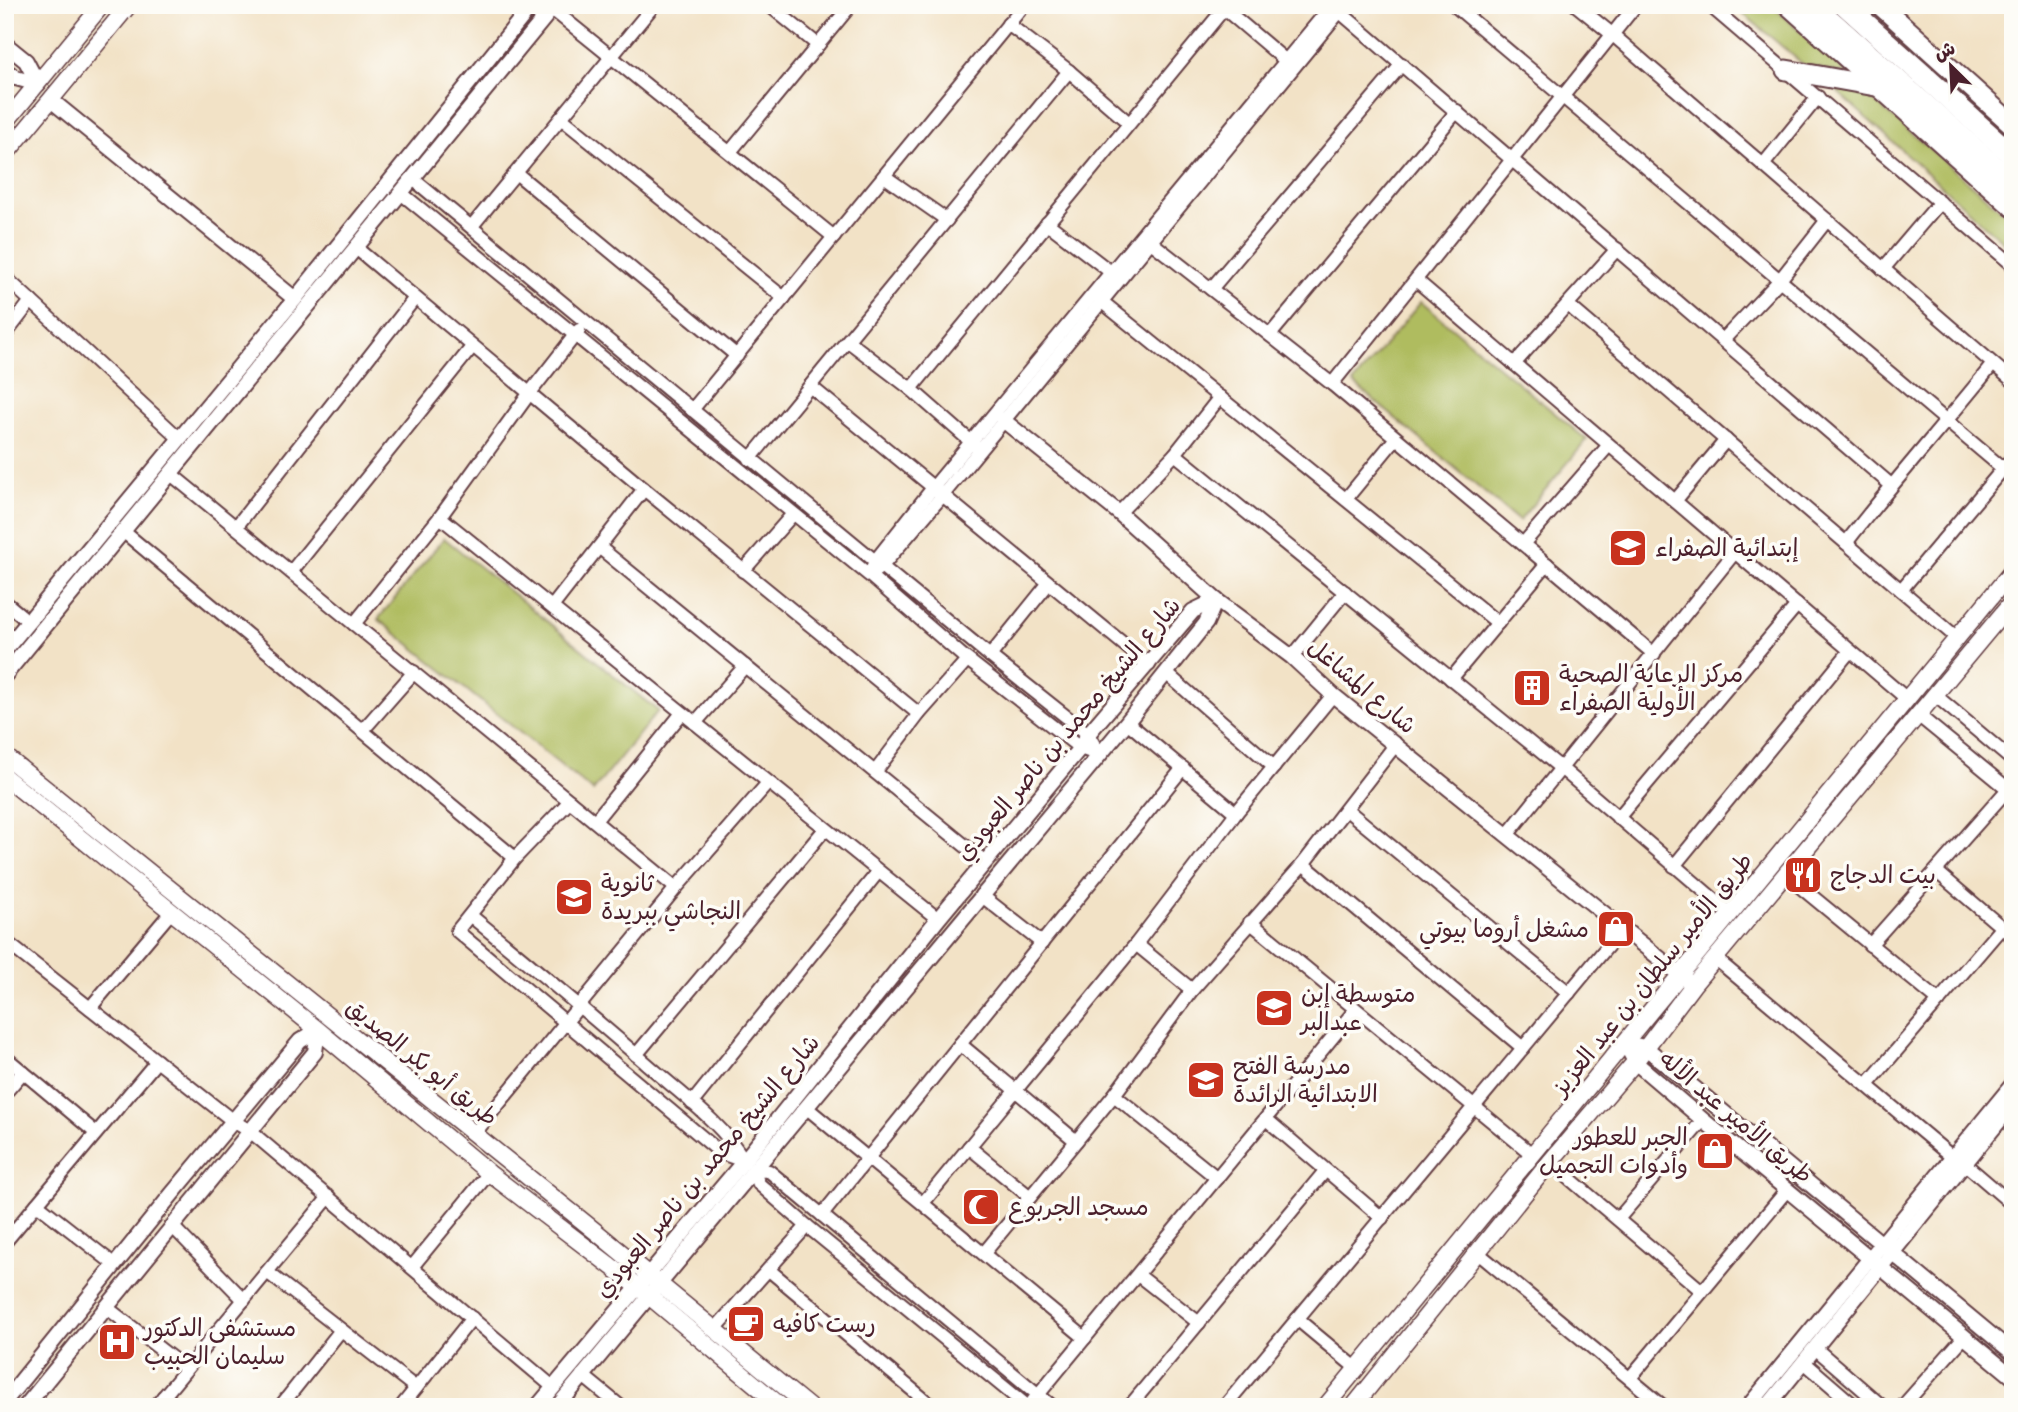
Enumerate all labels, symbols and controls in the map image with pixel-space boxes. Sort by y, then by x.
north arrow [1916,32,1986,102]
text: ش [1930,36,1959,67]
school or university icon: إبتدائية الصفراء [1607,527,1649,569]
place label: إبتدائية الصفراء [1655,533,1799,563]
street label: شارع الشيخ محمد بن ناصر العبودي [949,591,1189,868]
street label: شارع المشاغل [1300,632,1423,742]
place label: مركز الرعاية الصحية الأولية الصفراء [1559,659,1743,717]
building icon: مركز الرعاية الصحية الأولية الصفراء [1511,667,1553,709]
street label: طريق الأمير سلطان بن عبد العزيز [1542,845,1759,1103]
restaurant icon: بيت الدجاج [1782,854,1824,896]
place label: بيت الدجاج [1830,860,1936,891]
place label: ثانوية النجاشي ببريدة [601,868,741,932]
school or university icon: ثانوية النجاشي ببريدة [553,876,595,918]
shop icon: مشغل أروما بيوتي [1595,908,1637,950]
place label: مشغل أروما بيوتي [1419,914,1589,950]
place label: متوسطة إبن عبدالبر [1299,979,1415,1037]
school or university icon: متوسطة إبن عبدالبر [1253,987,1295,1029]
street label: طريق أبو بكر الصديق [340,992,504,1132]
street label: شارع الشيخ محمد بن ناصر العبودي [588,1028,828,1305]
street label: طريق الأمير عبد الأله [1653,1042,1820,1190]
place label: مدرسة الفتح الابتدائية الرائدة [1233,1051,1378,1109]
school or university icon: مدرسة الفتح الابتدائية الرائدة [1185,1059,1227,1101]
place label: الجبر للعطور وأدوات التجميل [1539,1122,1688,1180]
shop icon: الجبر للعطور وأدوات التجميل [1694,1130,1736,1172]
mosque icon: مسجد الجربوع [960,1186,1002,1228]
place label: مسجد الجربوع [1008,1192,1149,1224]
cafe icon: رست كافيه [725,1303,767,1345]
place label: رست كافيه [773,1309,876,1339]
place label: مستشفى الدكتور سليمان الحبيب [142,1313,296,1371]
hospital icon: مستشفى الدكتور سليمان الحبيب [96,1321,138,1363]

